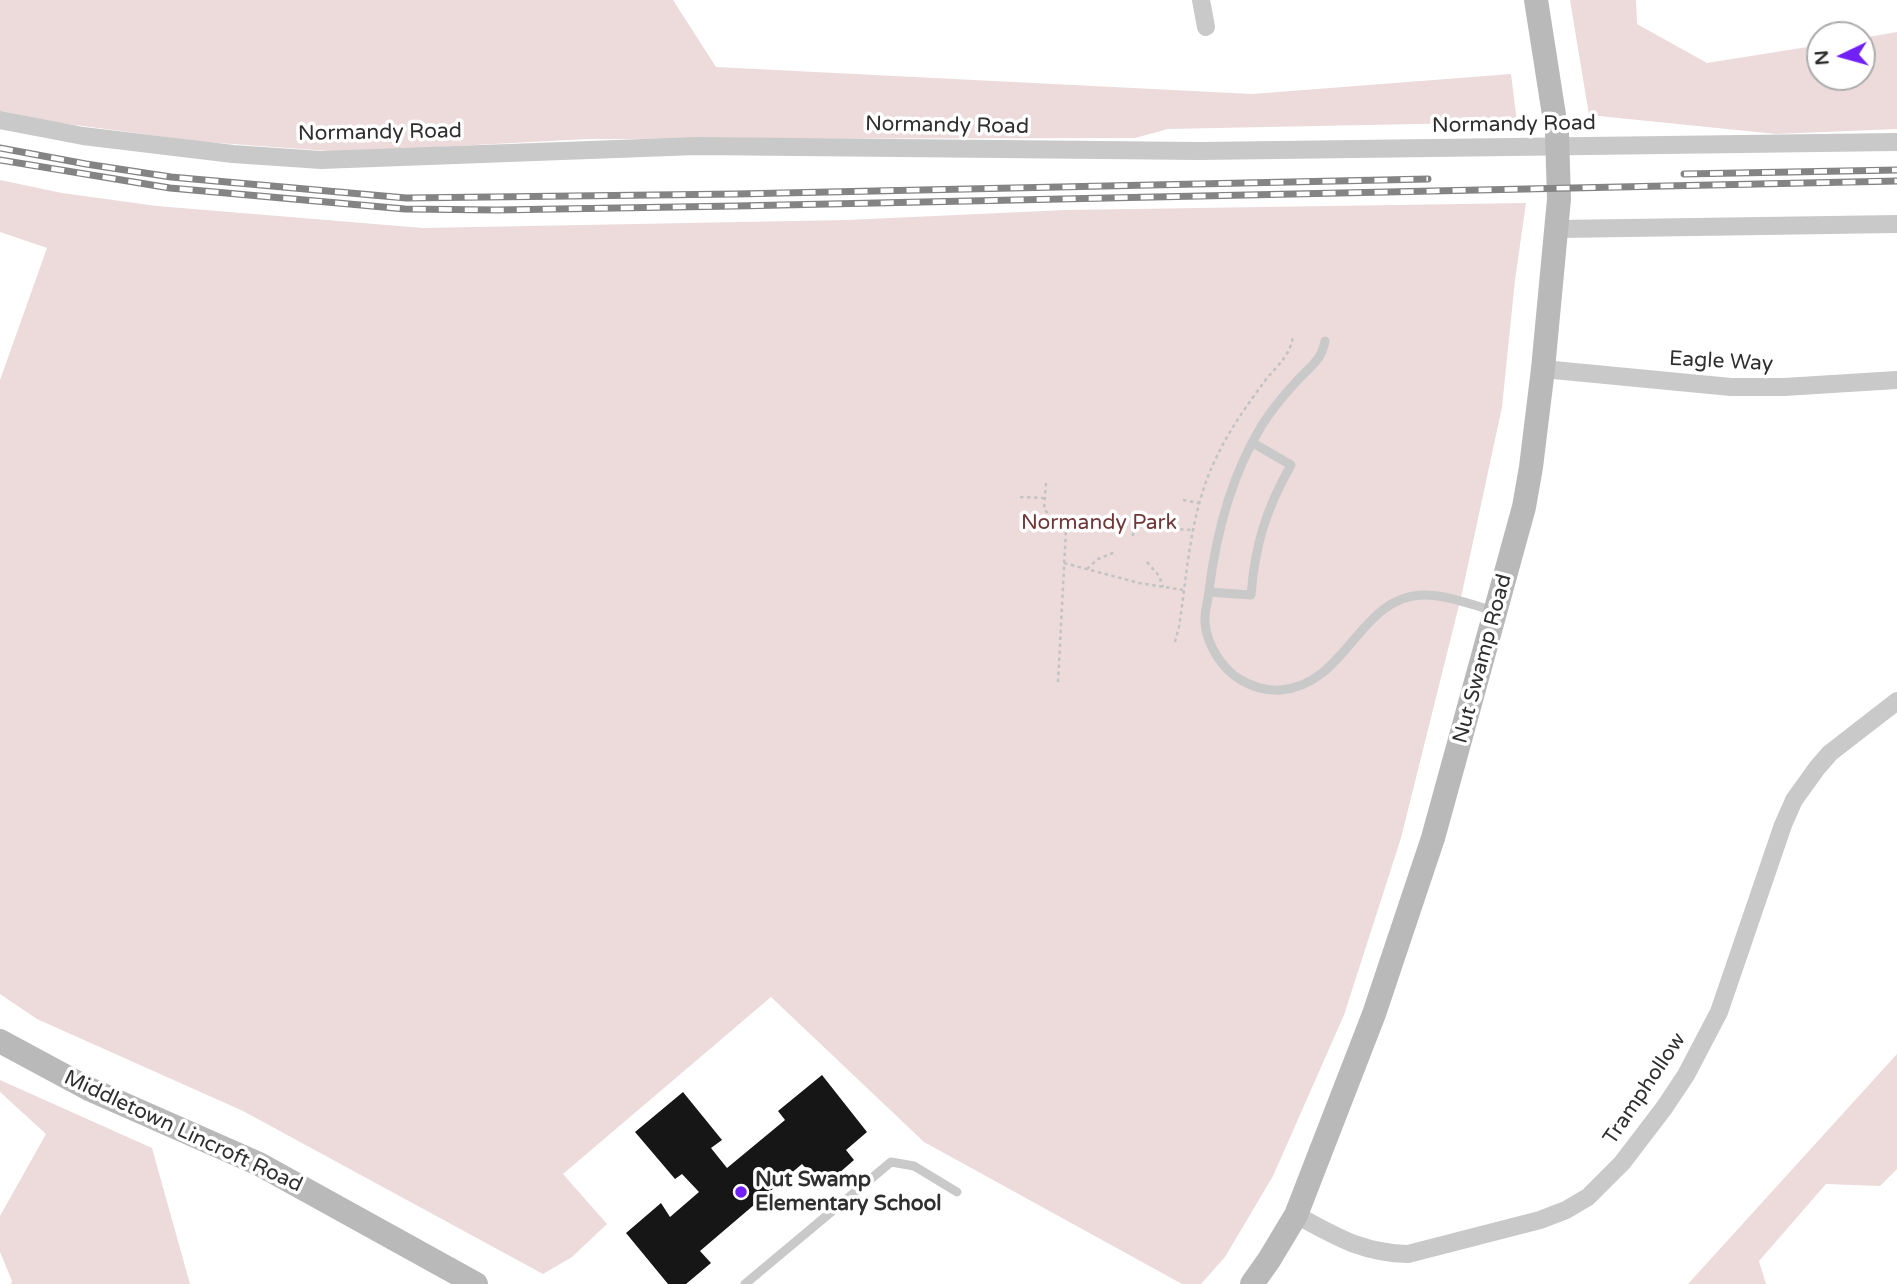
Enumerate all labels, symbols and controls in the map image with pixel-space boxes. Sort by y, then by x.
north arrow [1806,21,1876,91]
text: N [1810,49,1834,66]
street label: Normandy Road [1432,111,1596,139]
street label: Normandy Road [865,112,1029,140]
street label: Normandy Road [298,119,462,147]
street label: Eagle Way [1668,347,1774,377]
park label: Normandy Park [1021,510,1177,536]
street label: Nut Swamp Road [1448,572,1518,746]
street label: Tramphollow [1598,1028,1692,1150]
street label: Middletown Lincroft Road [60,1066,306,1198]
place label: Nut Swamp Elementary School [755,1167,942,1217]
marker: Nut Swamp Elementary School [733,1184,749,1200]

